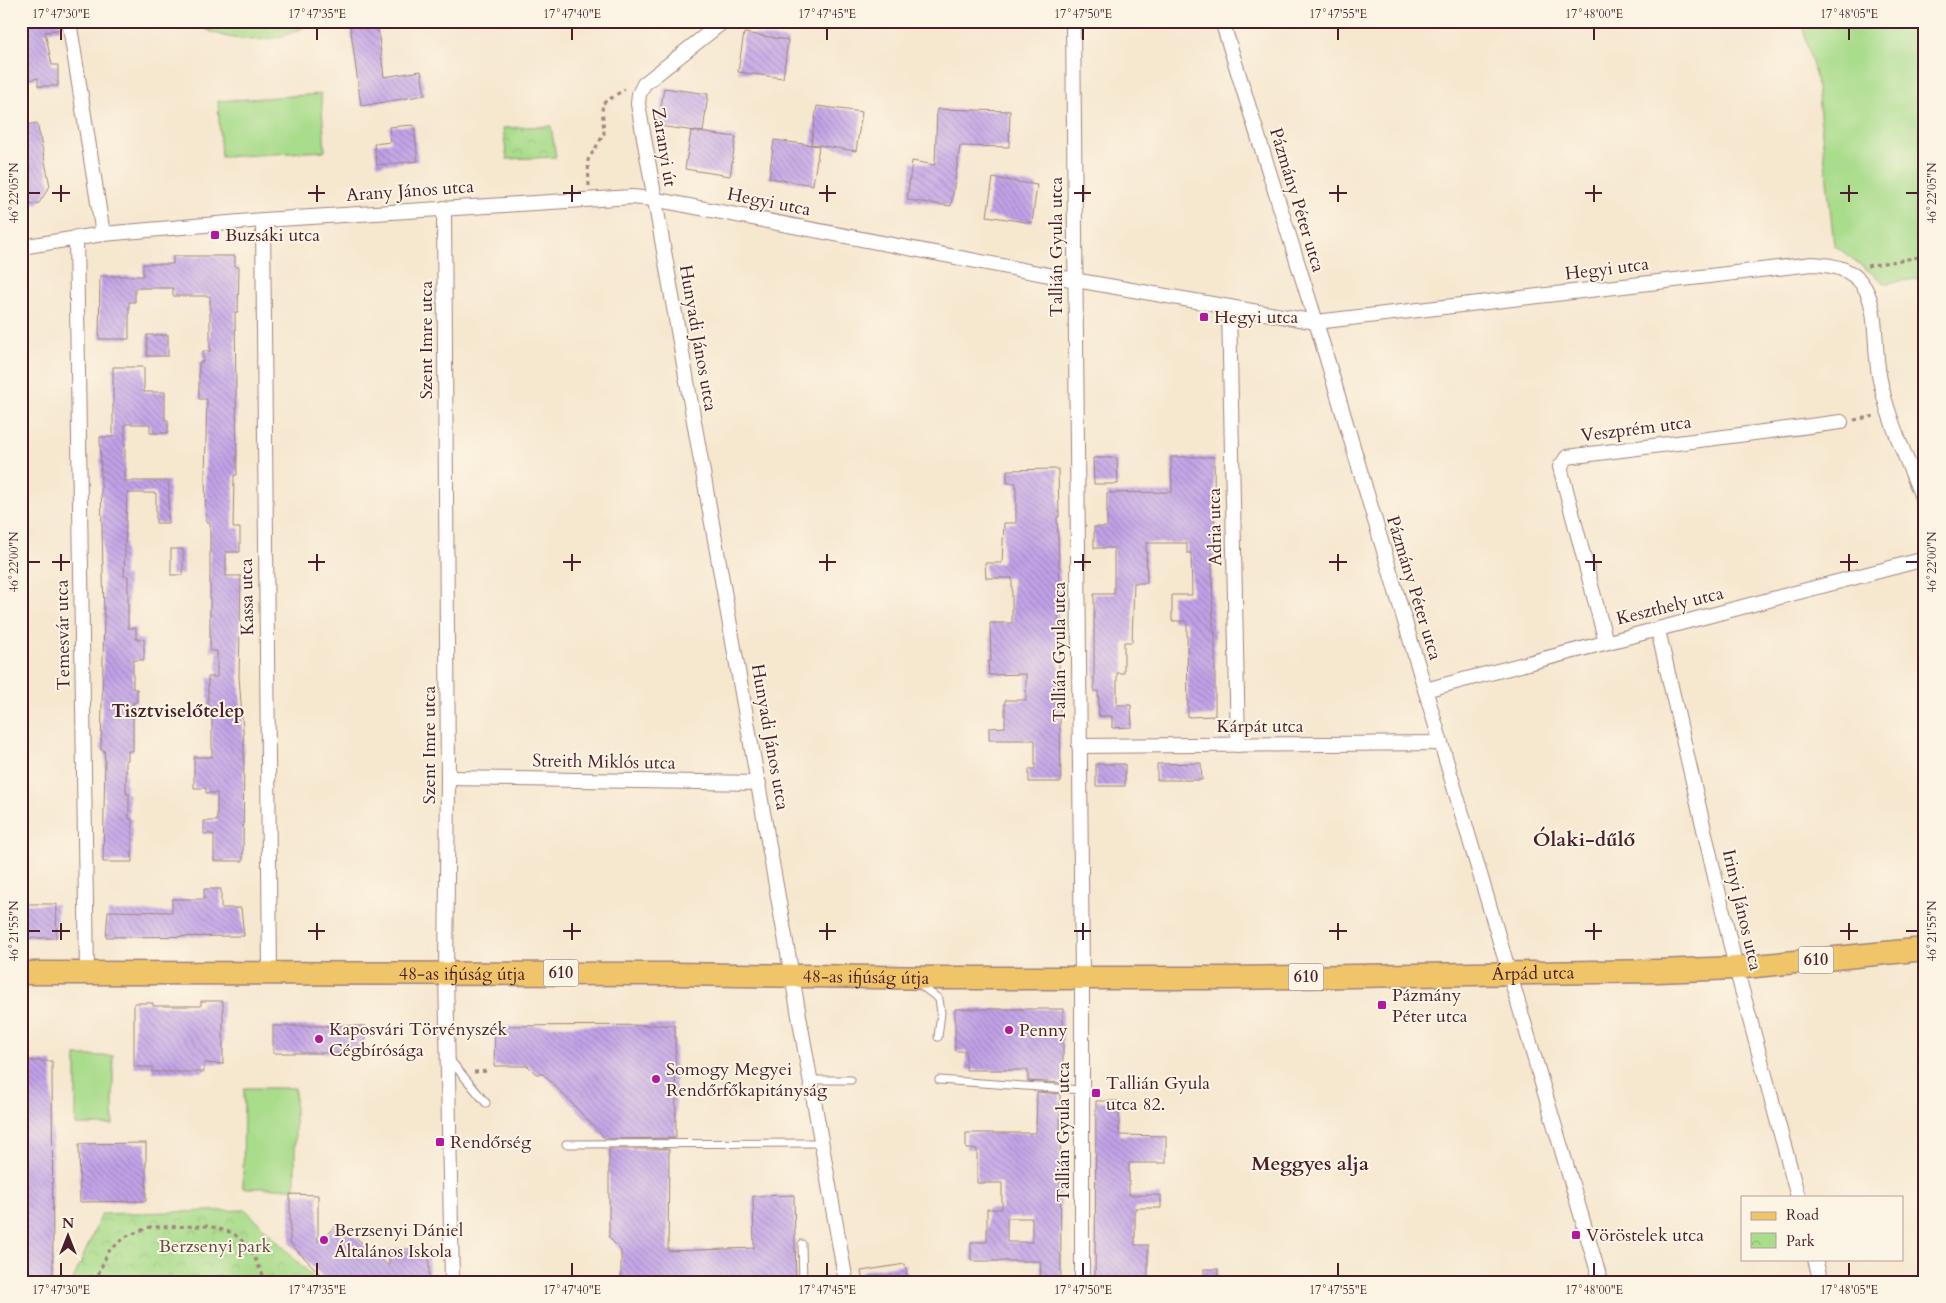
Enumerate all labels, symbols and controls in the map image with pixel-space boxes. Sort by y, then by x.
text: 17°47'30"E [32,6,90,22]
text: 17°47'35"E [288,6,346,22]
text: 17°47'40"E [543,6,601,22]
text: 17°47'45"E [798,6,856,22]
text: 17°47'50"E [1054,6,1112,22]
text: 17°47'55"E [1309,6,1367,22]
text: 17°48'00"E [1565,6,1623,22]
text: 17°48'05"E [1820,6,1878,22]
street label: Zaranyi út [645,105,683,189]
street label: Pázmány Péter utca [1263,125,1331,275]
text: 46°22'05"N [6,162,22,223]
text: 46°22'05"N [1924,162,1940,223]
street label: Arany János utca [345,174,475,208]
street label: Tallián Gyula utca [1044,177,1069,317]
street label: Hegyi utca [725,182,813,222]
place label: Buzsáki utca [225,223,320,248]
marker: Buzsáki utca [209,229,221,241]
street label: Hegyi utca [1564,251,1651,287]
street label: Hunyadi János utca [673,263,723,413]
street label: Szent Imre utca [414,281,439,399]
place label: Hegyi utca [1214,305,1298,330]
marker: Hegyi utca [1198,311,1210,323]
street label: Veszprém utca [1579,410,1693,448]
street label: Adria utca [1202,487,1228,566]
street label: Pázmány Péter utca [1380,513,1448,663]
text: 46°22'00"N [6,531,22,592]
text: 46°22'00"N [1924,531,1940,592]
street label: Kassa utca [234,558,260,636]
street label: Temesvár utca [50,579,76,691]
street label: Keszthely utca [1614,581,1727,631]
street label: Tallián Gyula utca [1047,582,1072,722]
street label: Hunyadi János utca [745,662,795,812]
street label: Szent Imre utca [417,686,442,804]
district label: Tisztviselőtelep [111,698,245,724]
street label: Kárpát utca [1216,714,1304,739]
street label: Streith Miklós utca [532,748,676,776]
district label: Ólaki-dűlő [1533,826,1635,853]
street label: Irinyi János utca [1716,847,1768,973]
text: 46°21'55"N [6,900,22,961]
text: 46°21'55"N [1924,900,1940,961]
road number: 610 [1798,946,1834,974]
road number: 610 [544,960,578,986]
street label: Árpád utca [1491,960,1575,986]
street label: 48-as ifjúság útja [399,961,526,986]
street label: 48-as ifjúság útja [802,963,930,990]
road number: 610 [1288,964,1324,990]
place label: Pázmány Péter utca [1392,983,1468,1029]
marker: Pázmány Péter utca [1376,999,1388,1011]
place label: Kaposvári Törvényszék Cégbírósága [329,1017,508,1063]
place label: Penny [1019,1018,1068,1043]
marker: Penny [1003,1024,1015,1036]
marker: Kaposvári Törvényszék Cégbírósága [313,1033,325,1045]
place label: Somogy Megyei Rendőrfőkapitányság [666,1057,828,1103]
street label: Tallián Gyula utca [1051,1062,1076,1202]
place label: Tallián Gyula utca 82. [1106,1071,1210,1117]
marker: Somogy Megyei Rendőrfőkapitányság [650,1073,662,1085]
marker: Tallián Gyula utca 82. [1090,1087,1102,1099]
place label: Rendőrség [450,1130,532,1155]
marker: Rendőrség [434,1136,446,1148]
district label: Meggyes alja [1251,1150,1369,1177]
legend [1741,1196,1904,1260]
text: Road [1786,1205,1819,1225]
north arrow [42,1210,92,1260]
text: N [62,1214,74,1233]
place label: Berzsenyi Dániel Általános Iskola [334,1218,464,1264]
place label: Vöröstelek utca [1586,1223,1704,1248]
marker: Vöröstelek utca [1570,1229,1582,1241]
text: Park [1786,1231,1815,1251]
park label: Berzsenyi park [159,1234,272,1259]
marker: Berzsenyi Dániel Általános Iskola [318,1234,330,1246]
text: 17°47'30"E [32,1282,90,1298]
text: 17°47'35"E [288,1282,346,1298]
text: 17°47'40"E [543,1282,601,1298]
text: 17°47'45"E [798,1282,856,1298]
text: 17°47'50"E [1054,1282,1112,1298]
text: 17°47'55"E [1309,1282,1367,1298]
text: 17°48'00"E [1565,1282,1623,1298]
text: 17°48'05"E [1820,1282,1878,1298]

